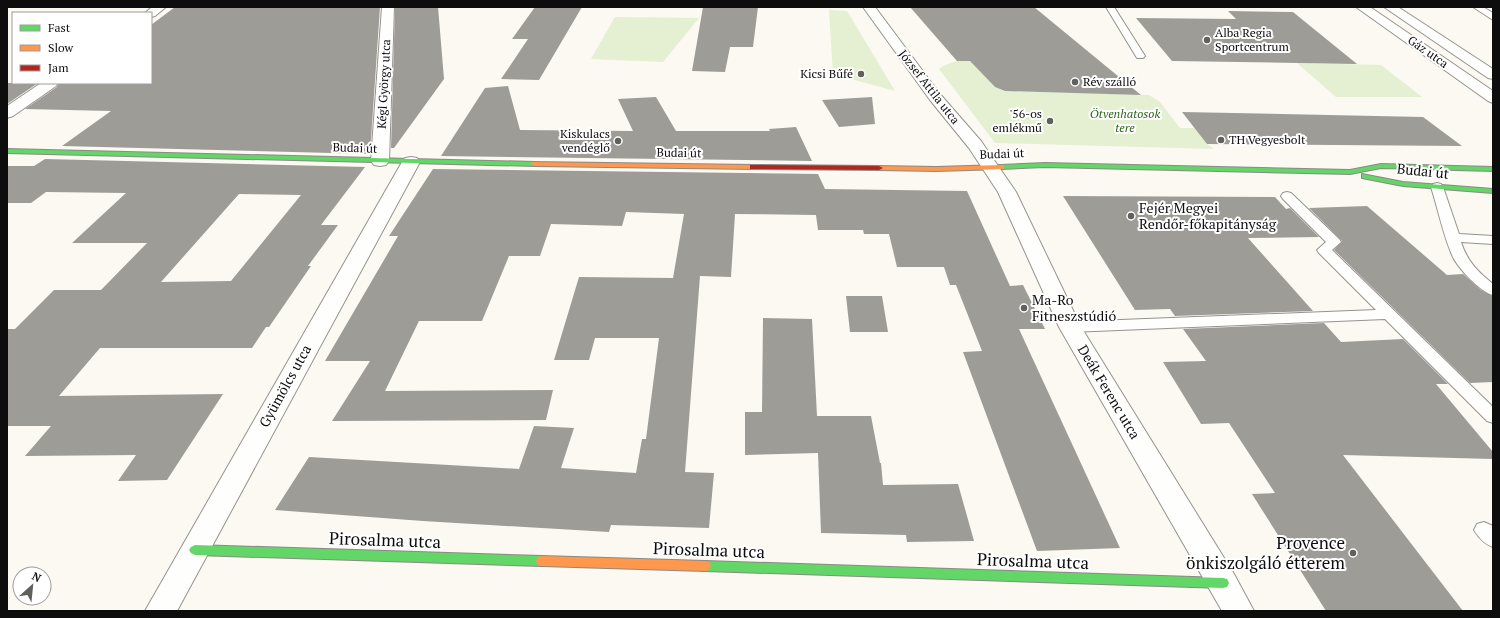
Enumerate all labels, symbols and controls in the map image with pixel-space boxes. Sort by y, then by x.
legend [12,12,152,84]
text: Fast [48,20,71,35]
place label: Alba Regia Sportcentrum [1215,25,1289,54]
street label: Gáz utca [1405,32,1451,71]
marker: Alba Regia Sportcentrum [1202,35,1212,45]
street label: Kégl György utca [374,39,393,129]
text: Slow [48,40,74,55]
street label: József Attila utca [896,47,963,127]
text: Jam [48,60,69,75]
place label: Kicsi Bűfé [800,66,853,81]
marker: Kicsi Bűfé [856,69,866,79]
place label: Rév szálló [1083,74,1137,89]
marker: Rév szálló [1070,77,1080,87]
place label: '56-os emlékmű [993,106,1042,135]
park label: Ötvenhatosok tere [1090,106,1160,135]
marker: '56-os emlékmű [1045,116,1055,126]
place label: Kiskulacs vendéglő [560,126,610,155]
place label: TH Vegyesbolt [1229,132,1306,147]
marker: TH Vegyesbolt [1216,135,1226,145]
marker: Kiskulacs vendéglő [613,136,623,146]
street label: Budai út [332,139,378,156]
street label: Budai út [656,145,702,160]
street label: Budai út [979,145,1025,162]
street label: Budai út [1396,158,1451,183]
place label: Fejér Megyei Rendőr-főkapitányság [1139,198,1277,233]
marker: Fejér Megyei Rendőr-főkapitányság [1126,211,1136,221]
place label: Ma-Ro Fitneszstúdió [1032,290,1117,325]
marker: Ma-Ro Fitneszstúdió [1019,303,1029,313]
street label: Gyümölcs utca [254,341,315,430]
street label: Deák Ferenc utca [1074,341,1145,442]
street label: Pirosalma utca [329,526,442,553]
place label: Provence önkiszolgáló étterem [1186,531,1345,574]
street label: Pirosalma utca [653,536,766,563]
street label: Pirosalma utca [977,547,1090,574]
marker: Provence önkiszolgáló étterem [1348,548,1358,558]
north arrow [12,566,52,606]
text: N [30,569,44,586]

